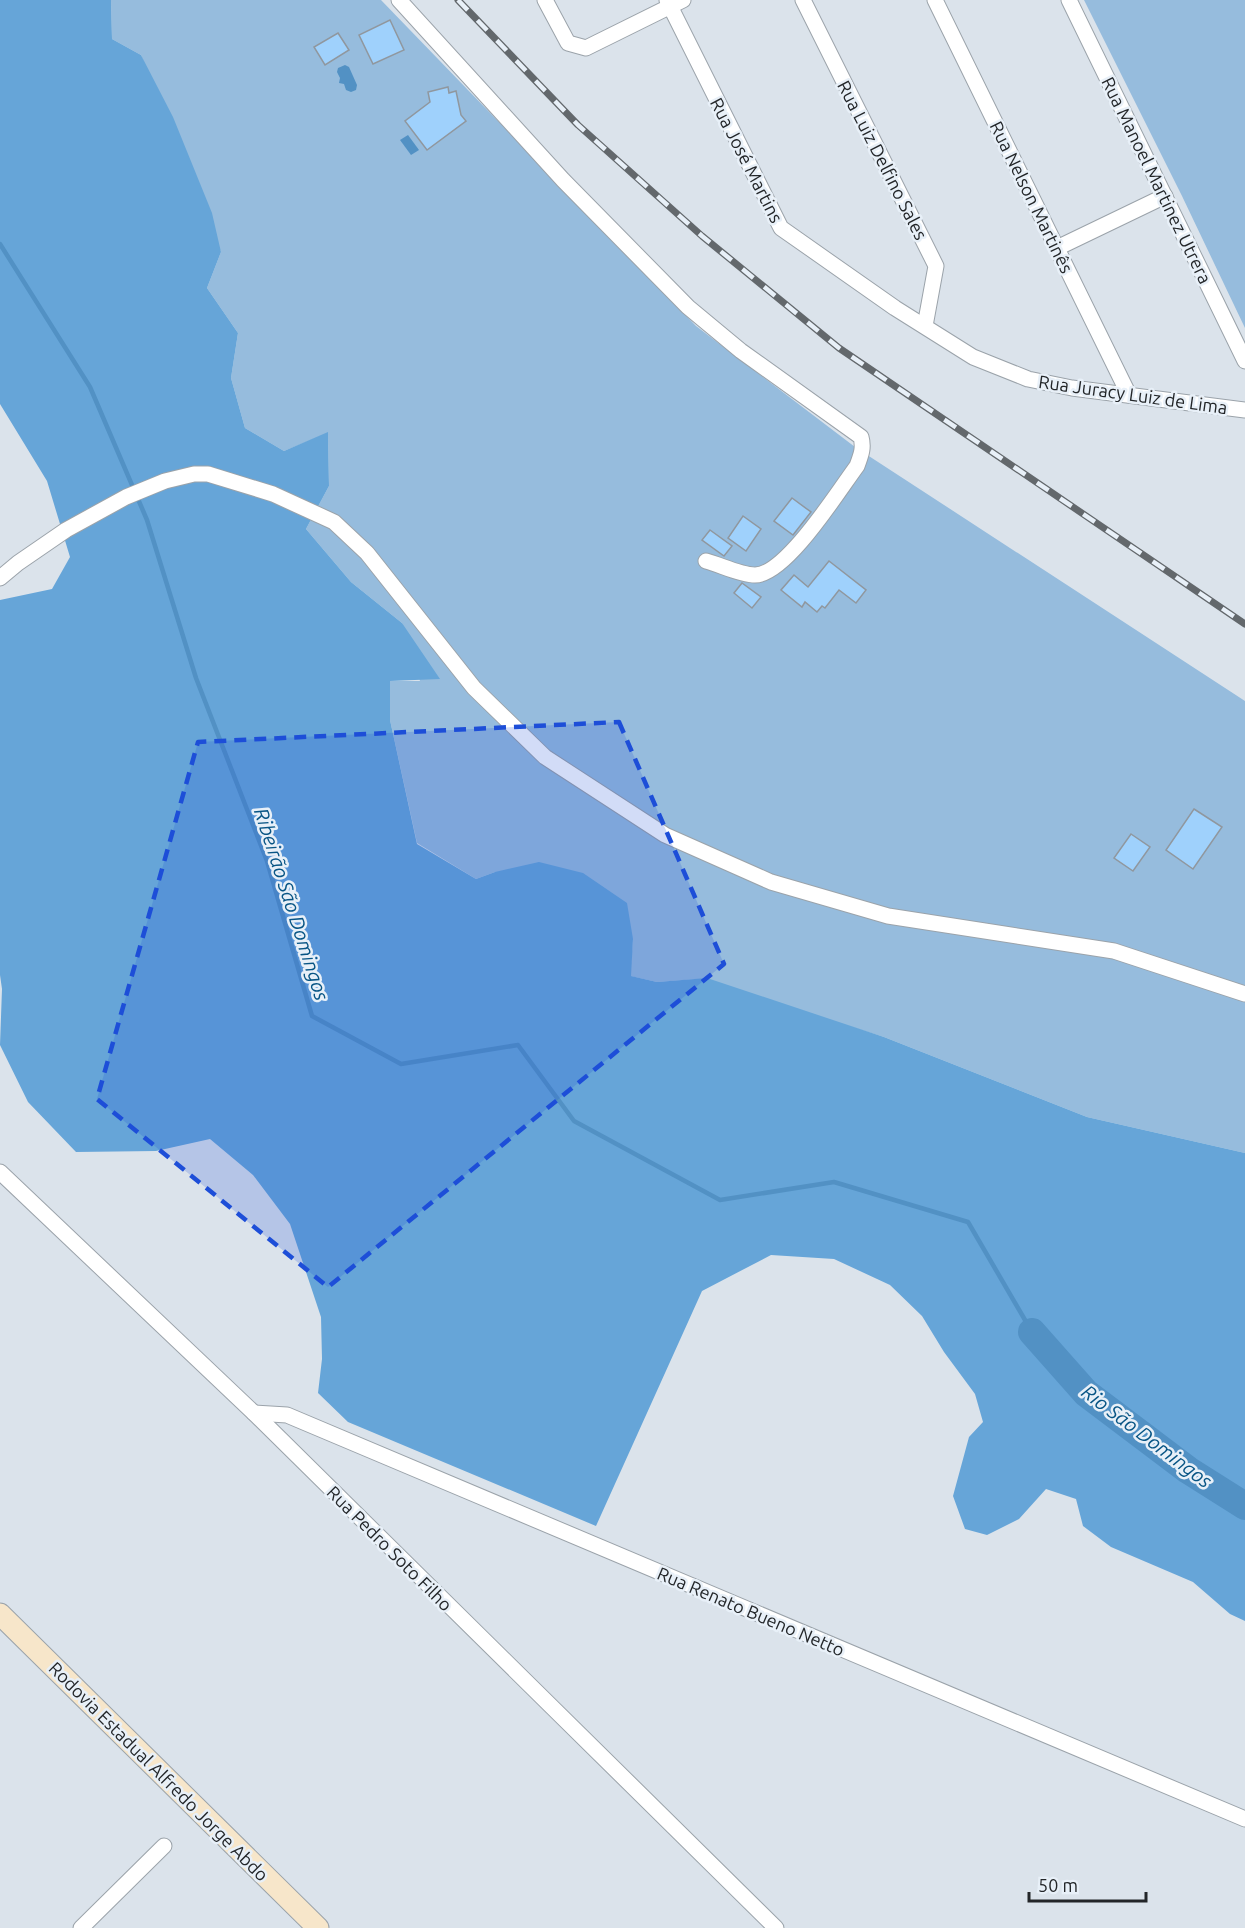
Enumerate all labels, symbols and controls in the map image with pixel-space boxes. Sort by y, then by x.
street label: Rua Manoel Martinez Utrera [1098,73,1216,287]
street label: Rua Luiz Delfino Sales [834,77,932,243]
street label: Rua José Martins [707,94,787,226]
street label: Rua Nelson Martinês [987,118,1078,276]
street label: Rua Juracy Luiz de Lima [1037,371,1229,417]
water label: Ribeirão São Domingos [250,805,334,1004]
water label: Rio São Domingos [1077,1380,1217,1493]
street label: Rua Pedro Soto Filho [323,1481,457,1615]
street label: Rua Renato Bueno Netto [654,1562,848,1660]
street label: Rodovia Estadual Alfredo Jorge Abdo [45,1657,273,1885]
scale bar [1029,1865,1146,1903]
text: 50 m [1038,1875,1078,1895]

